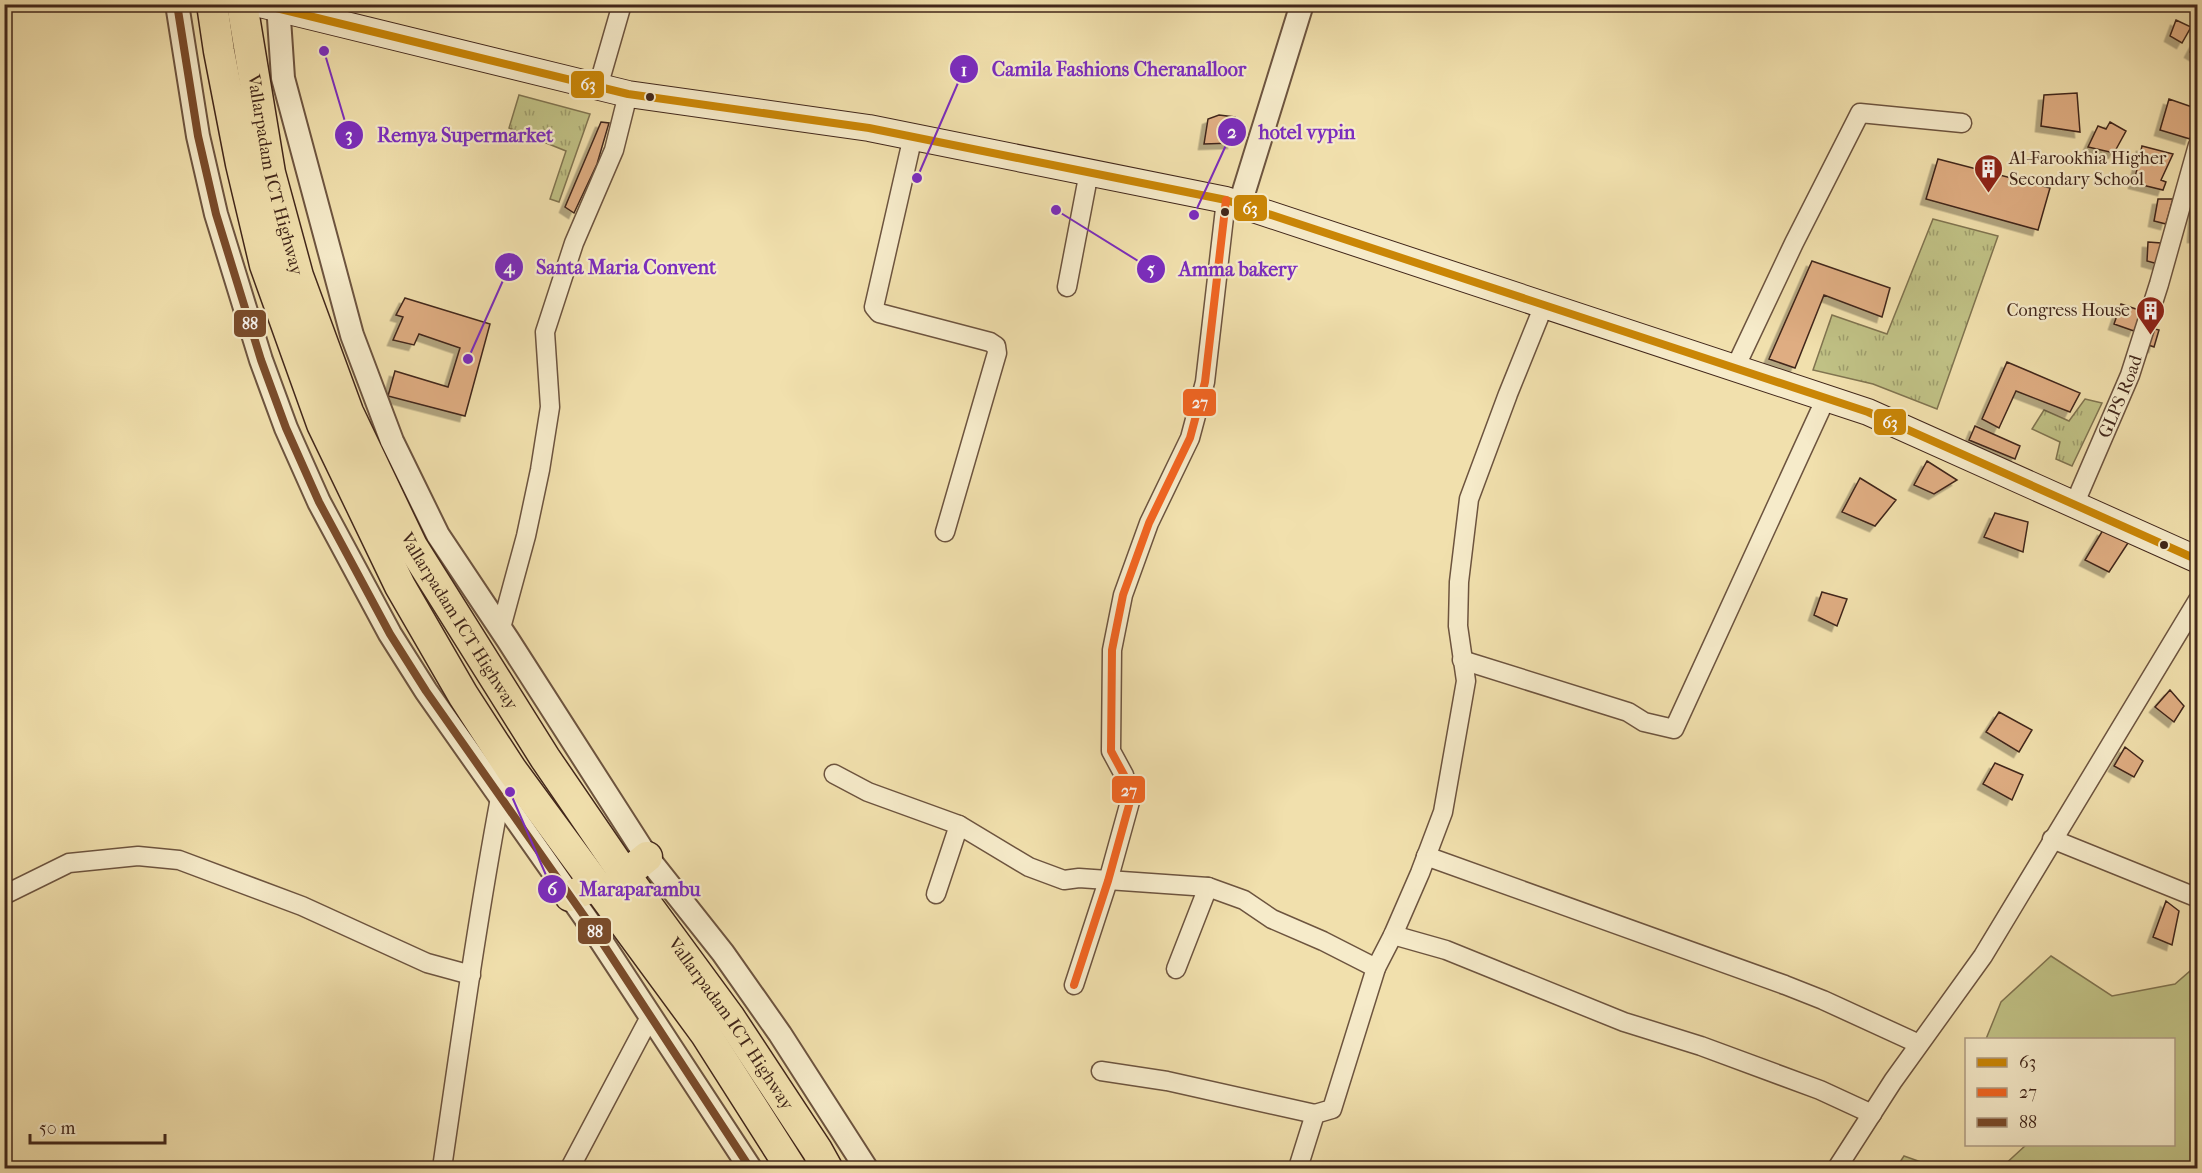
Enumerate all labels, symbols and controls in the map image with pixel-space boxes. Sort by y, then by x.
callout: Camila Fashions Cheranalloor [949,50,1258,88]
text: Camila Fashions Cheranalloor [992,58,1247,81]
text: 1 [961,60,967,81]
line badge: 63 [570,70,605,99]
street label: Vallarpadam ICT Highway [243,72,308,279]
text: 63 [580,75,596,95]
unlabelled marker [644,91,656,103]
callout: hotel vypin [1217,113,1368,151]
callout: Remya Supermarket [334,116,565,154]
text: hotel vypin [1258,121,1356,144]
text: 2 [1227,122,1237,143]
text: Remya Supermarket [377,124,554,147]
text: 3 [345,125,353,146]
place label: Al-Farookhia Higher Secondary School [2008,148,2167,190]
building icon: Al-Farookhia Higher Secondary School [1972,152,2004,194]
line badge: 63 [1233,194,1268,222]
text: 63 [1242,199,1258,219]
unlabelled marker [1219,206,1231,218]
callout: Santa Maria Convent [494,248,728,286]
callout: Amma bakery [1136,250,1309,288]
text: Santa Maria Convent [536,256,717,279]
text: 4 [503,257,516,278]
text: Amma bakery [1177,258,1299,281]
text: 5 [1147,259,1155,280]
building icon: Congress House [2135,294,2167,336]
place label: Congress House [2006,300,2130,321]
line badge: 88 [233,309,267,338]
text: 88 [242,314,258,333]
street label: GLPS Road [2094,352,2146,441]
line badge: 27 [1182,388,1217,417]
text: 27 [1192,393,1208,412]
line badge: 63 [1873,408,1907,436]
text: 63 [1882,413,1898,433]
street label: Vallarpadam ICT Highway [396,528,523,715]
unlabelled marker [2158,539,2170,551]
line badge: 27 [1111,775,1146,804]
text: 27 [1121,781,1137,800]
callout: Maraparambu [537,870,713,908]
text: Maraparambu [578,878,701,901]
text: 6 [547,879,558,900]
line badge: 88 [577,917,612,945]
text: 88 [587,922,603,941]
street label: Vallarpadam ICT Highway [663,932,799,1115]
legend [1965,1038,2175,1146]
text: 63 [2019,1052,2036,1073]
text: 27 [2019,1082,2037,1103]
scale bar [30,1107,165,1145]
text: 88 [2019,1112,2037,1133]
text: 50 m [39,1118,76,1139]

